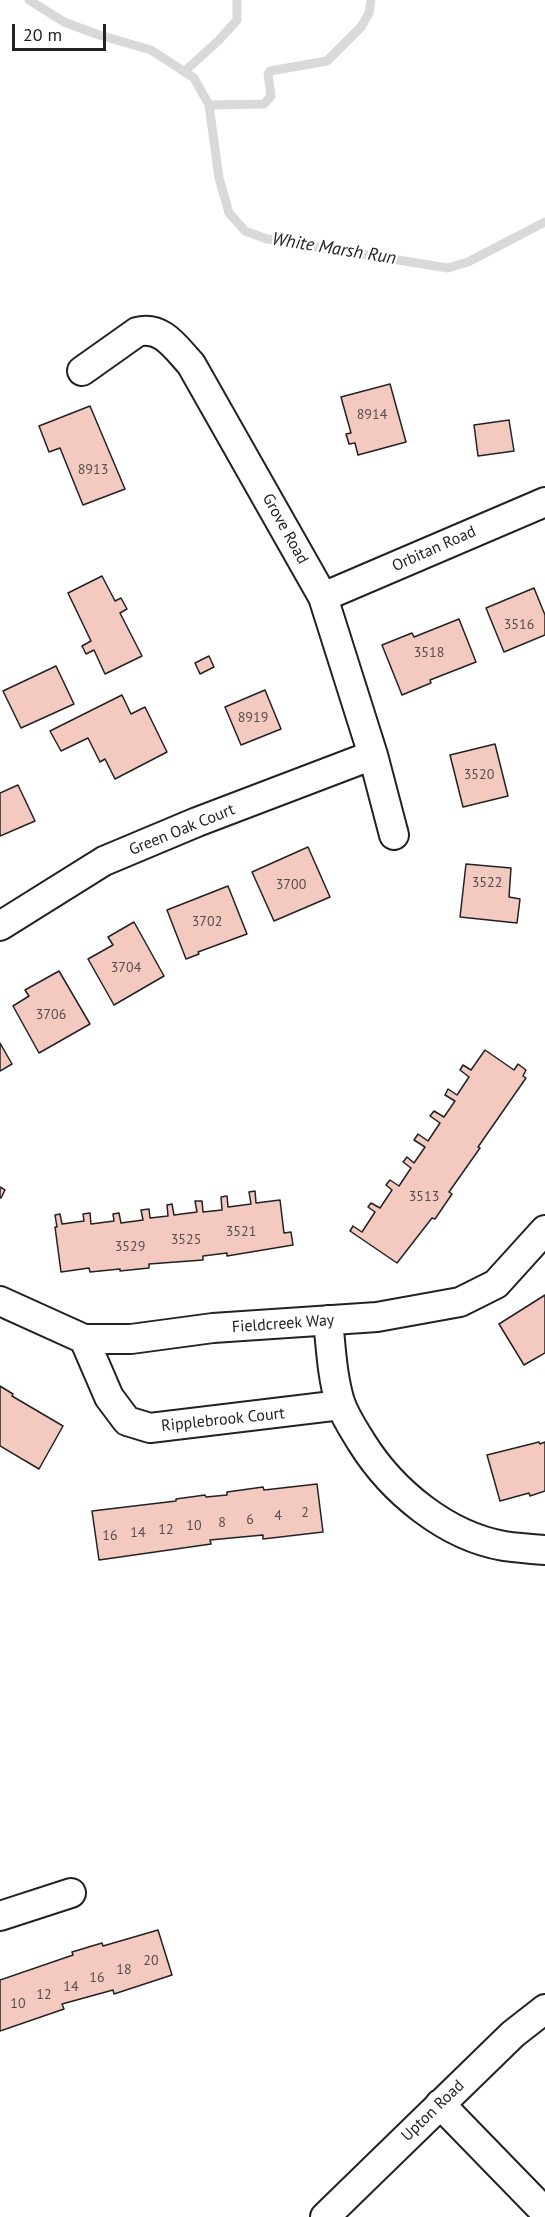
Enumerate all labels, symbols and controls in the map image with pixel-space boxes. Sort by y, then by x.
scale bar [15,12,110,50]
text: 20 m [23,23,62,46]
water label: White Marsh Run [270,229,398,269]
house number: 8914 [357,407,387,423]
house number: 8913 [78,462,108,478]
street label: Grove Road [258,490,312,568]
street label: Orbitan Road [389,522,479,576]
house number: 3516 [504,617,534,633]
house number: 3518 [414,645,444,661]
house number: 8919 [238,710,268,726]
house number: 3520 [464,767,494,783]
street label: Green Oak Court [126,800,238,860]
house number: 3522 [472,875,502,891]
house number: 3700 [276,877,306,893]
house number: 3702 [192,914,222,930]
house number: 3704 [111,960,141,976]
house number: 3706 [36,1007,66,1023]
house number: 3513 [409,1189,439,1205]
house number: 3521 [226,1224,256,1240]
house number: 3525 [171,1232,201,1248]
house number: 3529 [115,1239,145,1255]
street label: Fieldcreek Way [231,1311,335,1337]
street label: Ripplebrook Court [160,1404,286,1436]
house number: 2 [301,1505,309,1521]
house number: 4 [274,1508,282,1524]
house number: 6 [246,1512,254,1528]
house number: 8 [218,1515,226,1531]
house number: 10 [186,1518,202,1534]
house number: 12 [158,1522,174,1538]
house number: 14 [130,1525,146,1541]
house number: 16 [102,1528,118,1544]
house number: 20 [143,1953,159,1969]
house number: 18 [116,1962,132,1978]
house number: 16 [89,1970,105,1986]
house number: 14 [63,1979,79,1995]
house number: 12 [36,1987,52,2003]
house number: 10 [10,1996,26,2012]
street label: Upton Road [398,2076,468,2146]

